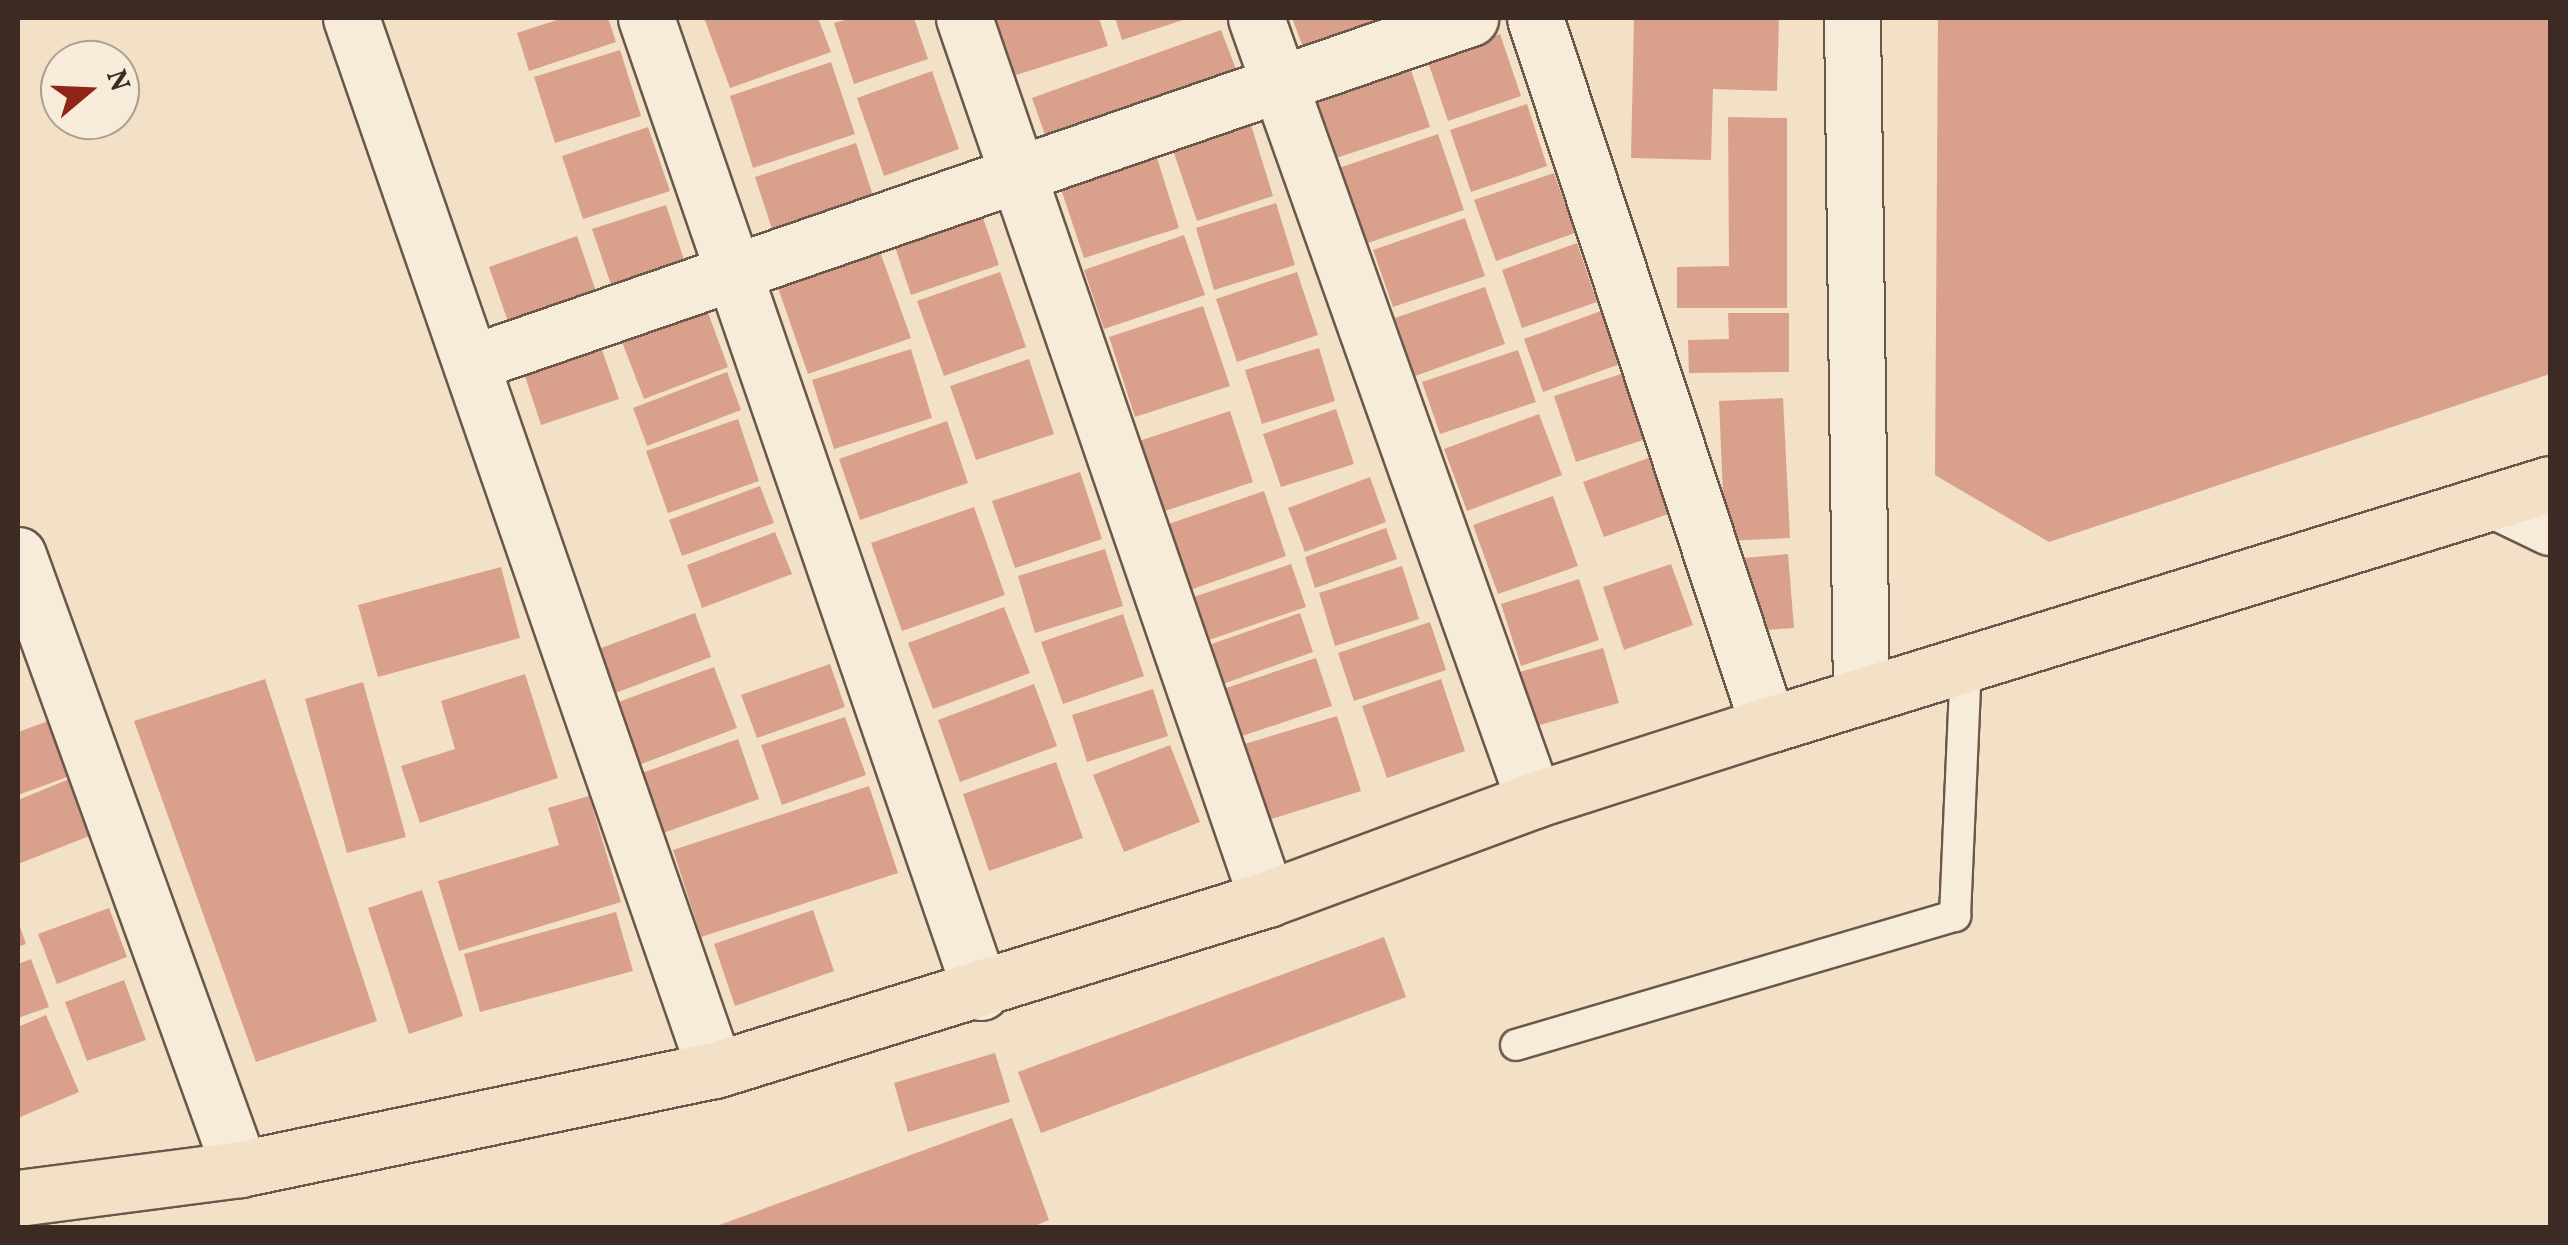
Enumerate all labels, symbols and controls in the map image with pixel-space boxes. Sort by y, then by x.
north arrow [40,40,140,140]
text: N [95,65,139,97]

